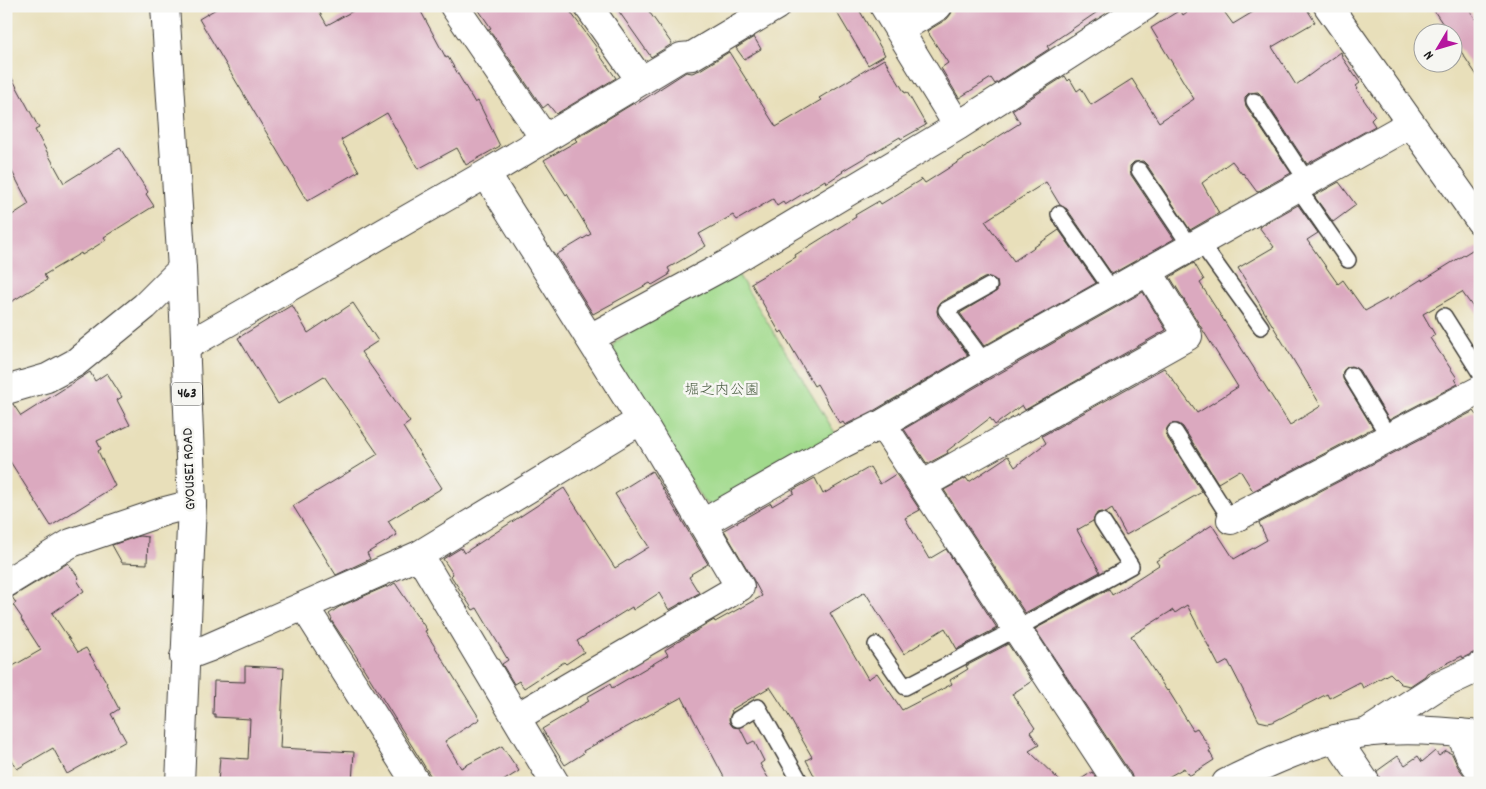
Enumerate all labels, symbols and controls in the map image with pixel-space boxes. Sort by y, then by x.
north arrow [1414,22,1464,72]
text: N [1419,46,1439,64]
park label: 堀之内公園 [684,380,760,402]
road number: 463 [172,382,202,406]
street label: GYOUSEI ROAD [178,427,202,510]

